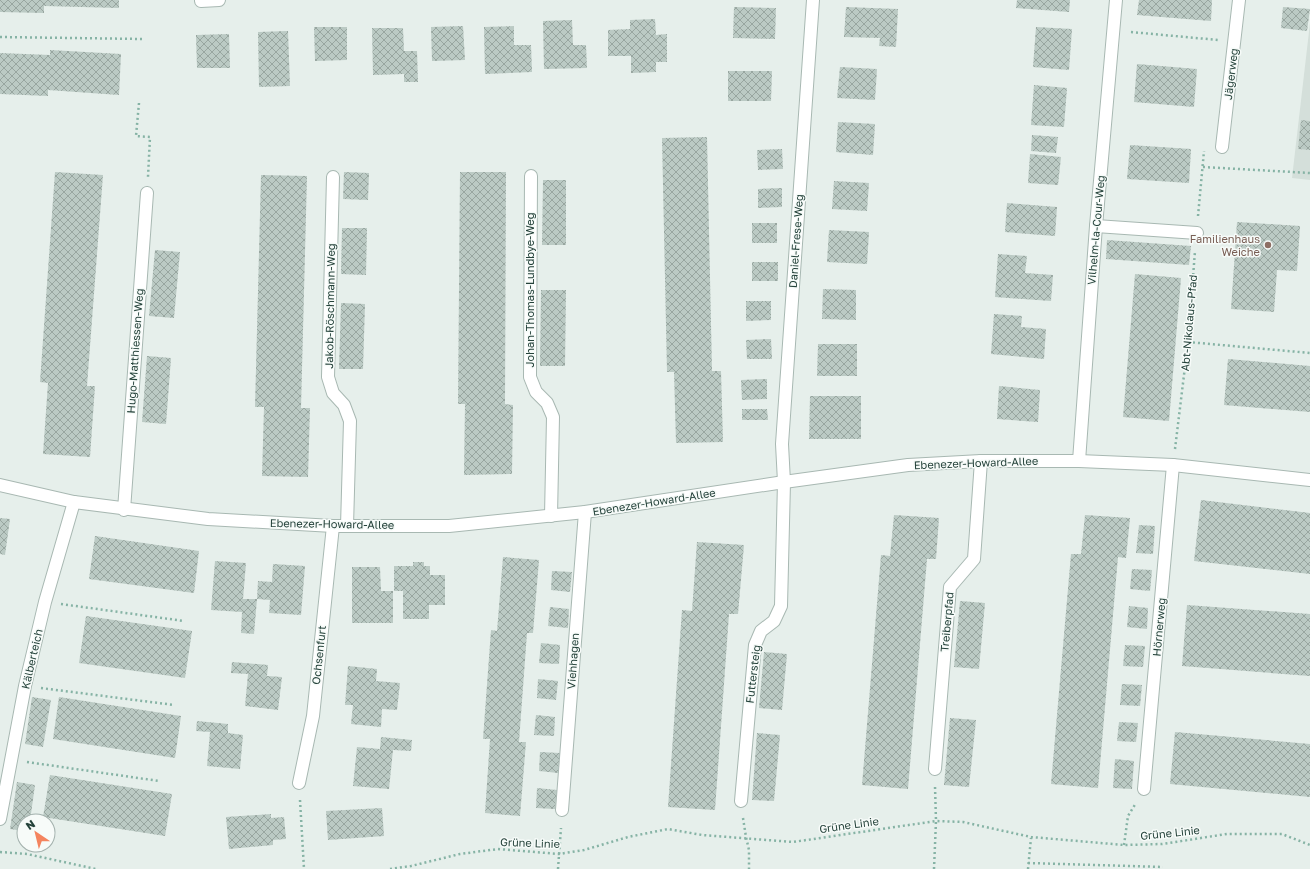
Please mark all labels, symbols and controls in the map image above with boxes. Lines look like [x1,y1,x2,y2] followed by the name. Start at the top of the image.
[1221,47,1240,100] street label: Jägerweg
[1084,175,1107,285] street label: Vilhelm-la-Cour-Weg
[786,194,805,288] street label: Daniel-Frese-Weg
[523,213,536,368] street label: Johan-Thomas-Lundbye-Weg
[1190,232,1260,258] place label: Familienhaus Weiche
[1263,240,1273,250] marker: Familienhaus Weiche
[322,243,337,369] street label: Jakob-Röschmann-Weg
[1178,274,1199,372] street label: Abt-Nikolaus-Pfad
[124,288,145,414] street label: Hugo-Matthiessen-Weg
[914,454,1038,471] street label: Ebenezer-Howard-Allee
[591,485,716,518] street label: Ebenezer-Howard-Allee
[270,516,394,531] street label: Ebenezer-Howard-Allee
[937,591,956,653] street label: Treiberpfad
[1149,597,1168,657] street label: Hörnerweg
[309,625,328,685] street label: Ochsenfurt
[18,628,45,690] street label: Kälberteich
[564,632,581,690] street label: Viehhagen
[742,644,763,704] street label: Futtersteig
[16,813,56,853] north arrow
[818,814,879,835] street label: Grüne Linie
[23,817,37,832] text: N
[1139,823,1200,842] street label: Grüne Linie
[500,835,560,850] street label: Grüne Linie

